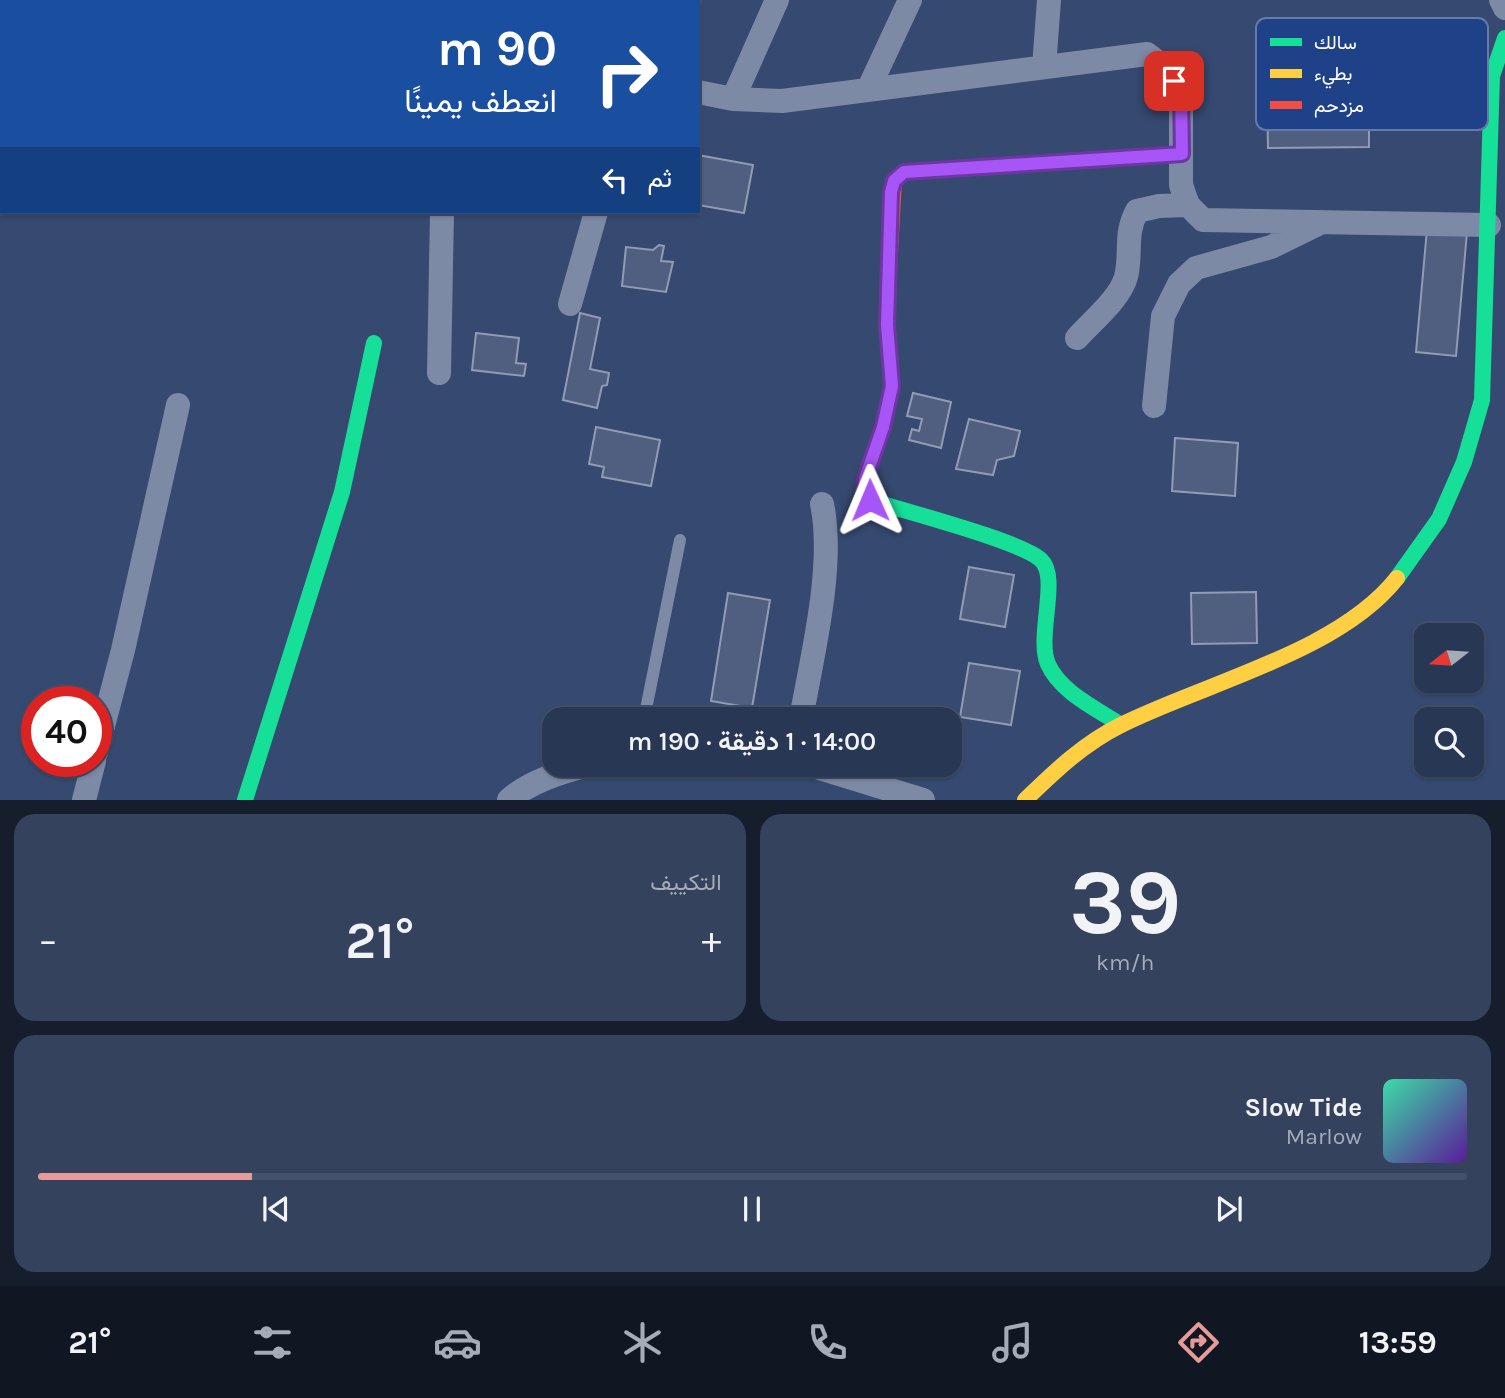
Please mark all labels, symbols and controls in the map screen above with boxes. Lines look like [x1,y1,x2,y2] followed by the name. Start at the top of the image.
[1256,18,1488,130] legend
[437,20,557,77] text: 90 m
[581,28,672,119] icon: right
[1314,32,1357,54] text: سالك
[1144,51,1204,111] pin
[1155,62,1193,100] icon: arrive
[1314,63,1352,89] text: بطيء
[404,83,557,120] text: انعطف يمينًا
[1314,95,1364,118] text: مزدحم
[596,161,634,199] icon: left
[648,163,672,194] text: ثم
[833,463,907,537] position arrow
[1414,623,1484,693] north arrow
[1414,623,1484,777] map controls
[21,686,112,777] speed limit sign: 40
[1414,707,1484,777] button: search
[628,726,876,757] text: 14:00 · 1 دقيقة · 190 m
[1069,850,1181,956] text: 39
[650,869,722,896] text: التكييف
[345,910,414,971] text: 21°
[38,918,58,963] text: −
[702,918,722,963] text: +
[1096,949,1154,976] text: km/h
[1244,1092,1362,1123] text: Slow Tide
[1286,1123,1362,1150] text: Marlow
[257,1190,295,1228] icon: previous
[733,1190,771,1228] icon: pause
[1210,1190,1248,1228] icon: next
[248,1318,297,1367] icon: filters
[433,1318,482,1367] icon: car
[618,1318,667,1367] icon: climate
[803,1318,852,1367] icon: phone
[988,1318,1037,1367] icon: music
[1174,1318,1223,1367] icon: directions
[68,1324,111,1361] text: 21°
[1359,1324,1437,1361] text: 13:59

